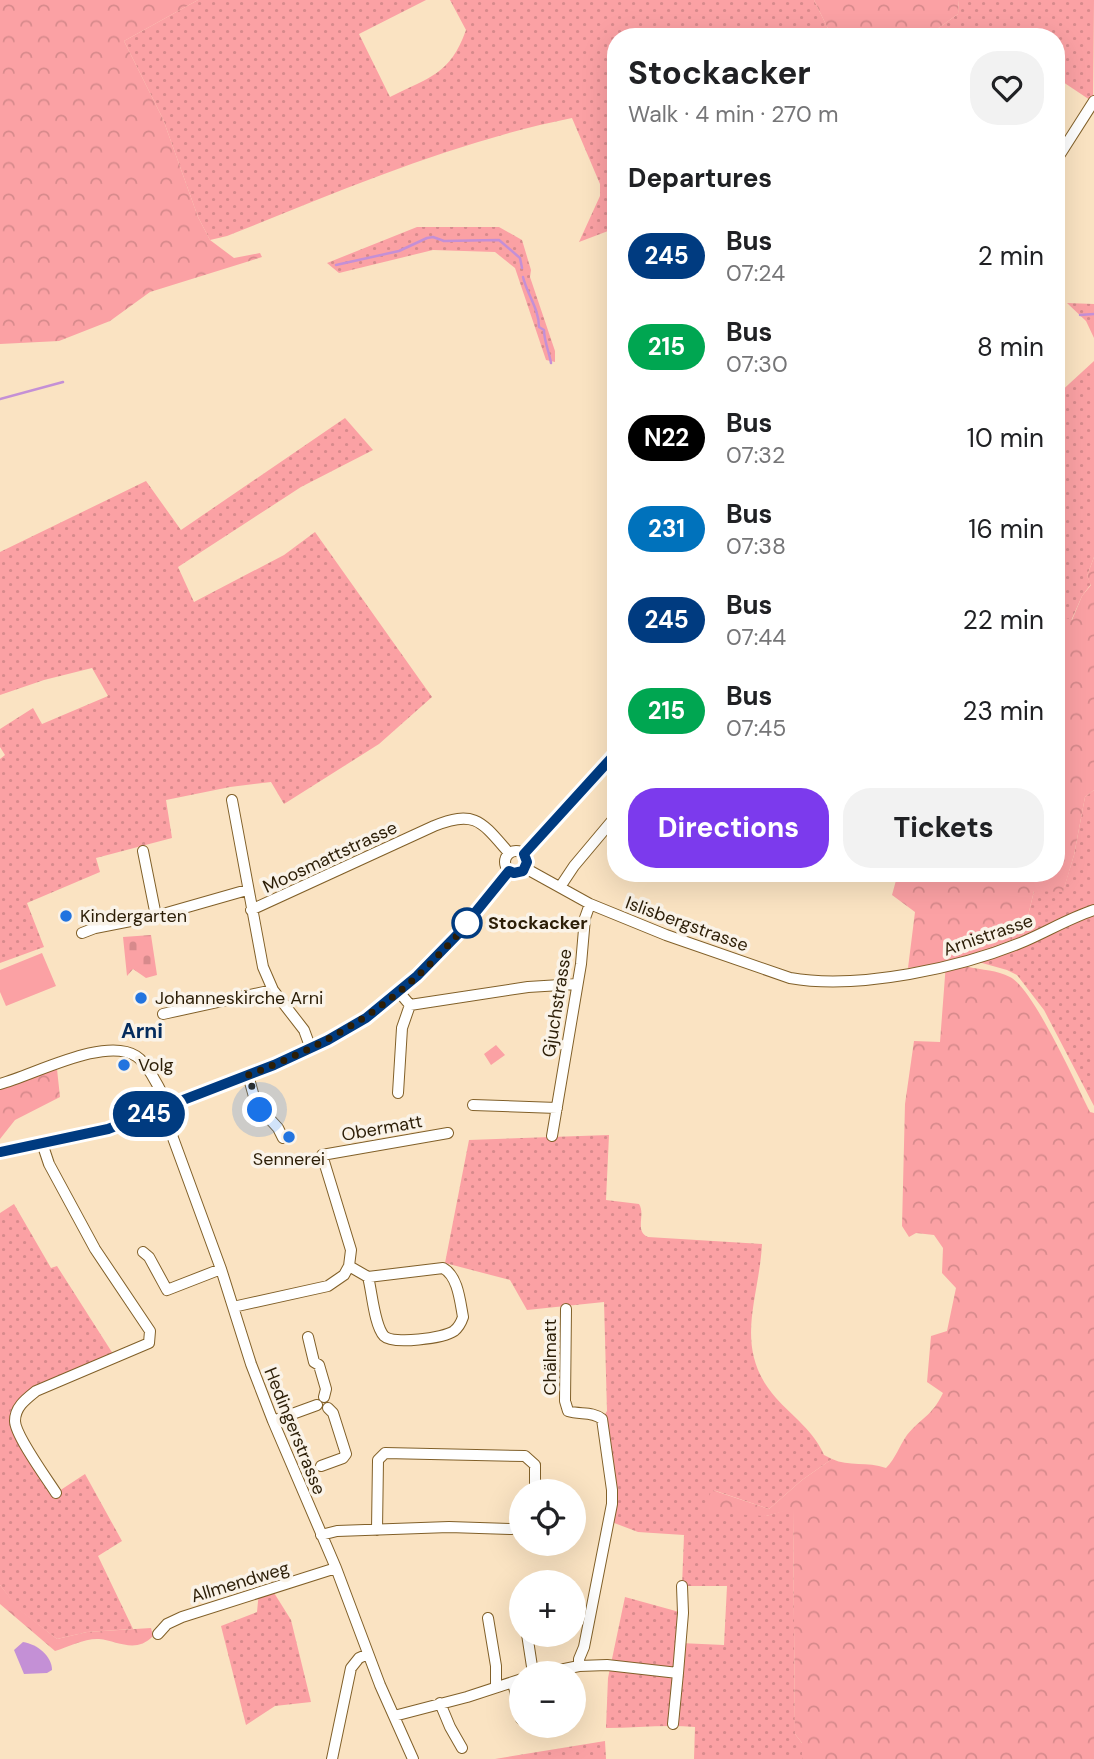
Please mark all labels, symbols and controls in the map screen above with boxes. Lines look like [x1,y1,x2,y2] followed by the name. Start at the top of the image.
[628,51,811,94] text: Stockacker
[970,51,1044,125] button: heart
[628,99,838,129] text: Walk · 4 min · 270 m
[628,161,772,195] text: Departures
[726,224,772,258] text: Bus
[978,239,1044,273] text: 2 min
[644,240,689,271] text: 245
[726,258,785,288] text: 07:24
[726,315,772,349] text: Bus
[977,330,1044,364] text: 8 min
[648,331,685,362] text: 215
[726,349,788,379] text: 07:30
[726,406,772,440] text: Bus
[967,421,1044,455] text: 10 min
[644,422,689,453] text: N22
[726,440,785,470] text: 07:32
[726,497,772,531] text: Bus
[968,512,1044,546] text: 16 min
[648,513,685,544] text: 231
[726,531,786,561] text: 07:38
[726,588,772,622] text: Bus
[963,603,1044,637] text: 22 min
[644,604,689,635] text: 245
[726,622,786,652] text: 07:44
[726,679,772,713] text: Bus
[962,694,1044,728] text: 23 min
[648,695,685,726] text: 215
[726,713,786,743] text: 07:45
[628,788,829,868] button: Directions
[843,788,1044,868] button: Tickets
[259,815,401,899] street label: Moosmattstrasse
[622,891,752,957] street label: Islisbergstrasse
[80,904,187,928] place label: Kindergarten
[58,908,74,924] marker: Kindergarten
[452,908,482,938] marker: Stockacker
[940,908,1036,962] street label: Arnistrasse
[488,911,588,935] place label: Stockacker
[537,947,577,1059] street label: Gjuchstrasse
[155,986,323,1010] place label: Johanneskirche Arni
[133,990,149,1006] marker: Johanneskirche Arni
[121,1017,163,1045] district label: Arni
[138,1053,174,1077] place label: Volg
[116,1057,132,1073] marker: Volg
[109,1091,189,1137] line badge: 245
[242,1092,277,1127] your location
[127,1098,171,1129] text: 245
[340,1109,424,1147] street label: Obermatt
[281,1129,297,1145] marker: Sennerei
[253,1147,325,1171] place label: Sennerei
[538,1319,562,1395] street label: Chälmatt
[259,1364,331,1498] street label: Hedingerstrasse
[509,1479,586,1738] map controls
[509,1479,586,1556] button: locate
[188,1556,292,1608] street label: Allmendweg
[509,1570,586,1647] button: +
[509,1661,586,1738] button: −

